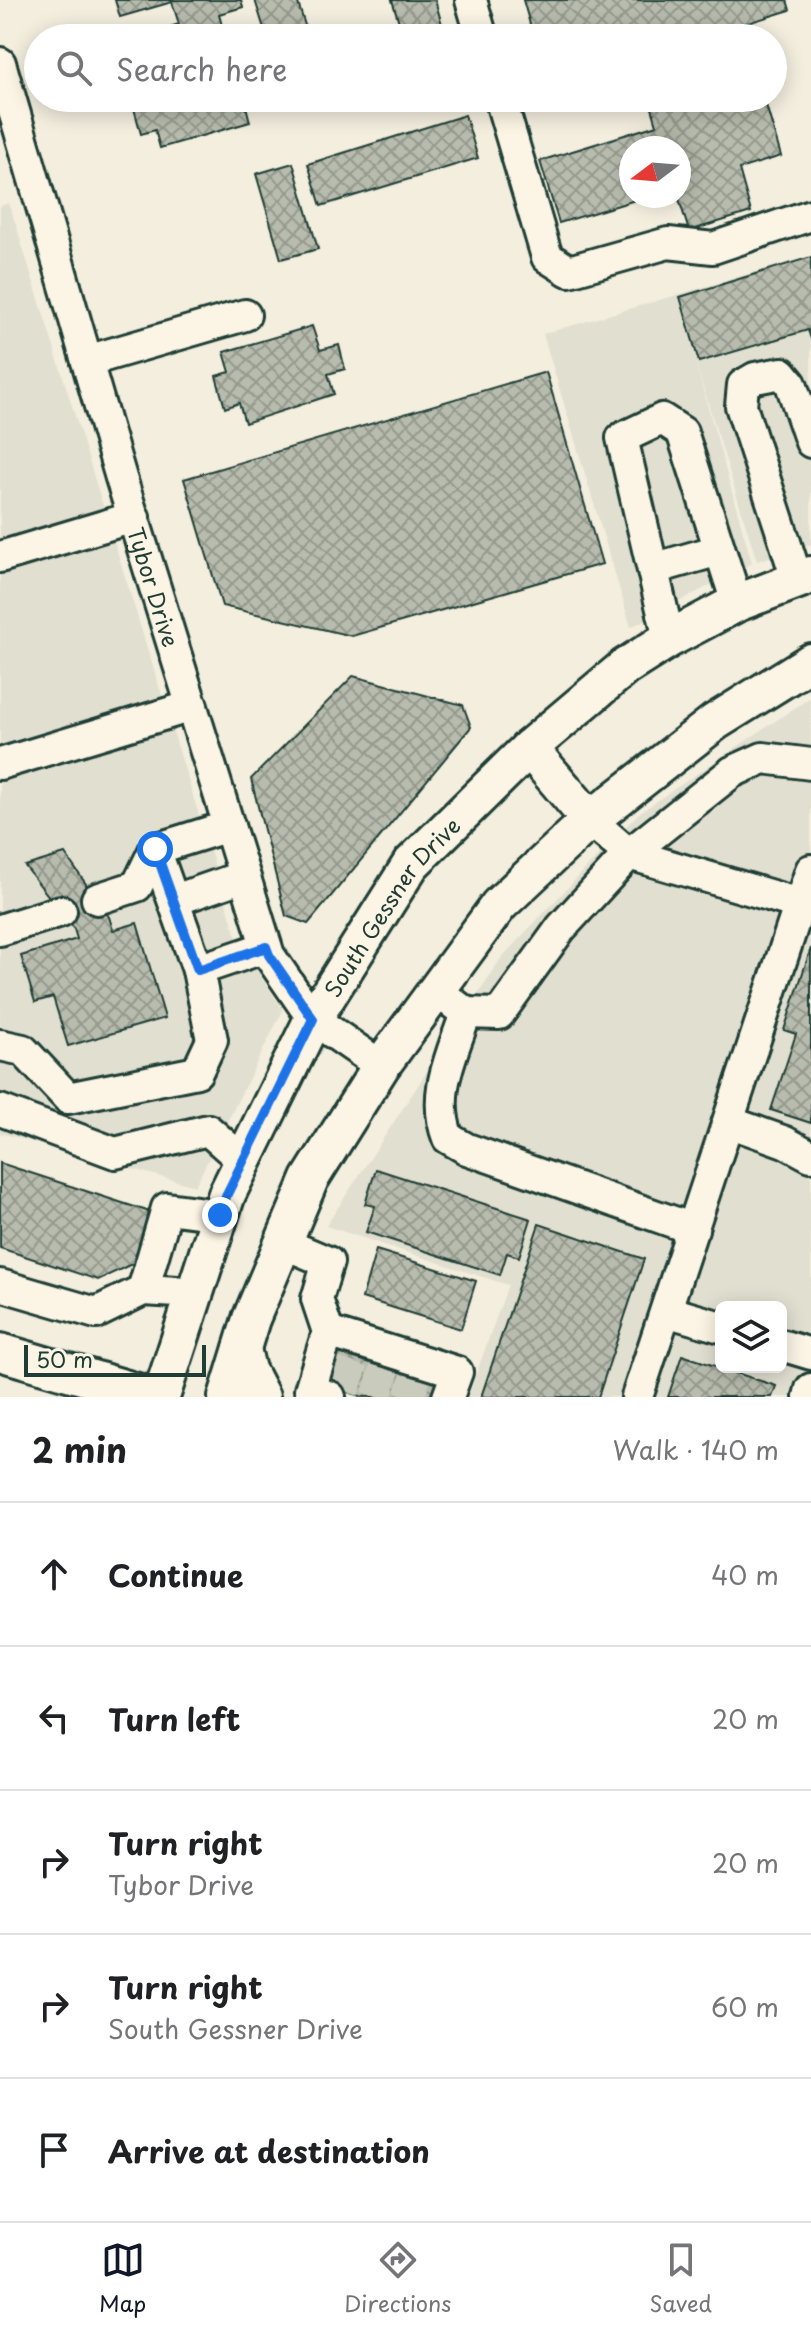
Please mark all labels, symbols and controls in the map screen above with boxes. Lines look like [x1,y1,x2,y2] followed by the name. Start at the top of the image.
[24,24,787,112] search box
[52,46,96,90] icon: search
[116,46,288,91] text: Search here
[619,136,691,208] north arrow
[121,523,189,651] street label: Tybor Drive
[315,809,467,1003] street label: South Gessner Drive
[137,831,173,867] route start
[202,1197,238,1233] route end
[715,1301,787,1373] map controls
[715,1301,787,1373] button: layers
[24,1341,206,1377] scale bar
[36,1342,93,1375] text: 50 m
[32,1423,127,1475] text: 2 min
[613,1430,779,1469] text: Walk · 140 m
[32,1552,76,1596] icon: ahead
[108,1552,243,1597] text: Continue
[711,1555,779,1594] text: 40 m
[32,1696,76,1740] icon: left
[108,1696,240,1741] text: Turn left
[712,1699,779,1738] text: 20 m
[108,1820,263,1865] text: Turn right
[32,1840,76,1884] icon: right
[712,1843,779,1882] text: 20 m
[108,1865,254,1904] text: Tybor Drive
[108,1964,263,2009] text: Turn right
[32,1984,76,2028] icon: right
[711,1987,779,2026] text: 60 m
[108,2009,363,2048] text: South Gessner Drive
[32,2128,76,2172] icon: arrive
[108,2128,430,2173] text: Arrive at destination
[99,2238,146,2319] tab: Map
[344,2238,451,2319] tab: Directions
[649,2238,712,2319] tab: Saved

